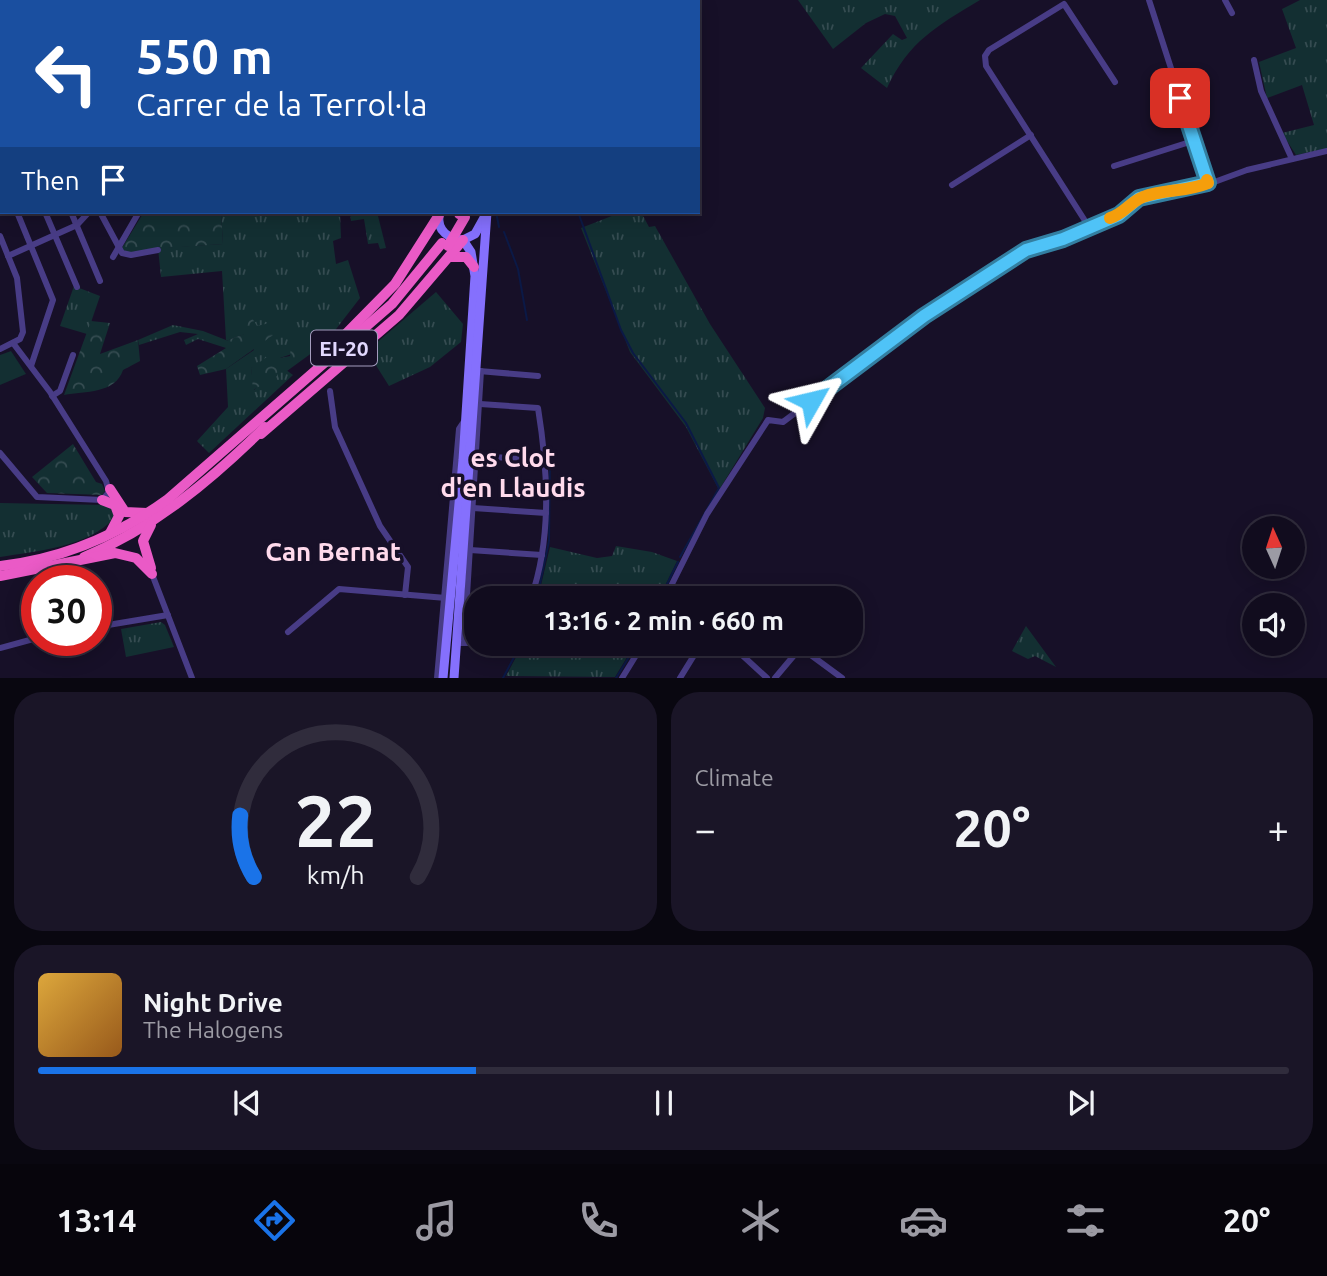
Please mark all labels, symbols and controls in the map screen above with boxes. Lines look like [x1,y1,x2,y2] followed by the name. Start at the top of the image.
[21,28,112,119] icon: left
[136,28,273,83] text: 550 m
[1150,68,1210,128] pin
[1161,79,1199,117] icon: arrive
[136,86,427,122] text: Carrer de la Terrol·la
[94,161,132,199] icon: arrive
[21,166,80,195] text: Then
[311,330,377,366] road number: EI-20
[774,364,848,438] position arrow
[440,443,586,502] district label: es Clot d'en Llaudis
[1242,516,1306,579] north arrow
[1242,516,1305,656] map controls
[265,537,401,566] district label: Can Bernat
[21,565,112,656] speed limit sign: 30
[1242,593,1305,656] button: sound
[543,606,784,635] text: 13:16 · 2 min · 660 m
[695,765,774,790] text: Climate
[294,780,376,862] text: 22
[953,799,1030,857] text: 20°
[695,808,716,850] text: −
[1268,808,1289,850] text: +
[306,861,364,889] text: km/h
[143,988,283,1017] text: Night Drive
[143,1017,283,1042] text: The Halogens
[228,1084,266,1122] icon: previous
[645,1084,683,1122] icon: pause
[1062,1084,1100,1122] icon: next
[250,1196,299,1245] icon: directions
[412,1196,461,1245] icon: music
[574,1196,623,1245] icon: phone
[736,1196,785,1245] icon: climate
[899,1196,948,1245] icon: car
[1061,1196,1110,1245] icon: filters
[57,1202,137,1238] text: 13:14
[1223,1202,1270,1238] text: 20°

